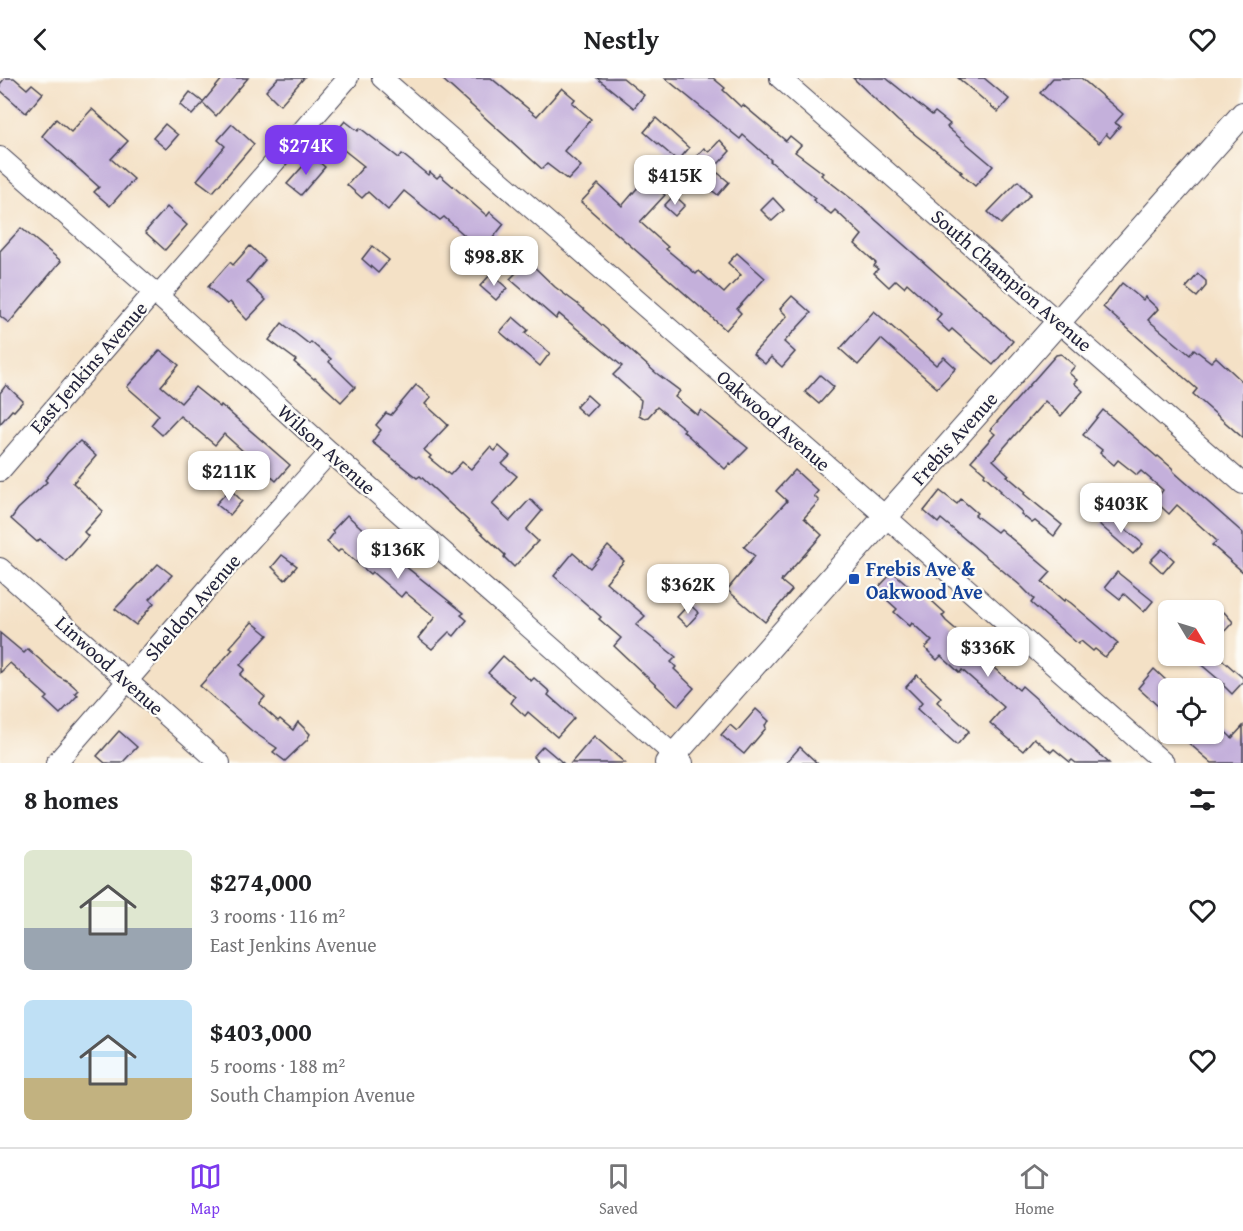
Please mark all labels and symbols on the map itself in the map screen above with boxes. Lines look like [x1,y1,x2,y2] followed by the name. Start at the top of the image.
[264,125,348,176] pin: $274K
[633,155,717,206] pin: $415K
[925,202,1099,358] street label: South Champion Avenue
[445,236,543,287] pin: $98.8K
[22,295,154,439] street label: East Jenkins Avenue
[711,362,837,478] street label: Oakwood Avenue
[904,385,1004,491] street label: Frebis Avenue
[271,397,383,501] street label: Wilson Avenue
[187,451,271,502] pin: $211K
[1079,483,1163,534] pin: $403K
[356,529,440,580] pin: $136K
[137,547,247,667] street label: Sheldon Avenue
[866,554,983,606] place label: Frebis Ave & Oakwood Ave
[646,564,730,615] pin: $362K
[847,572,861,586] marker: Frebis Ave & Oakwood Ave
[1158,600,1224,666] north arrow
[49,608,171,722] street label: Linwood Avenue
[946,627,1030,678] pin: $336K

